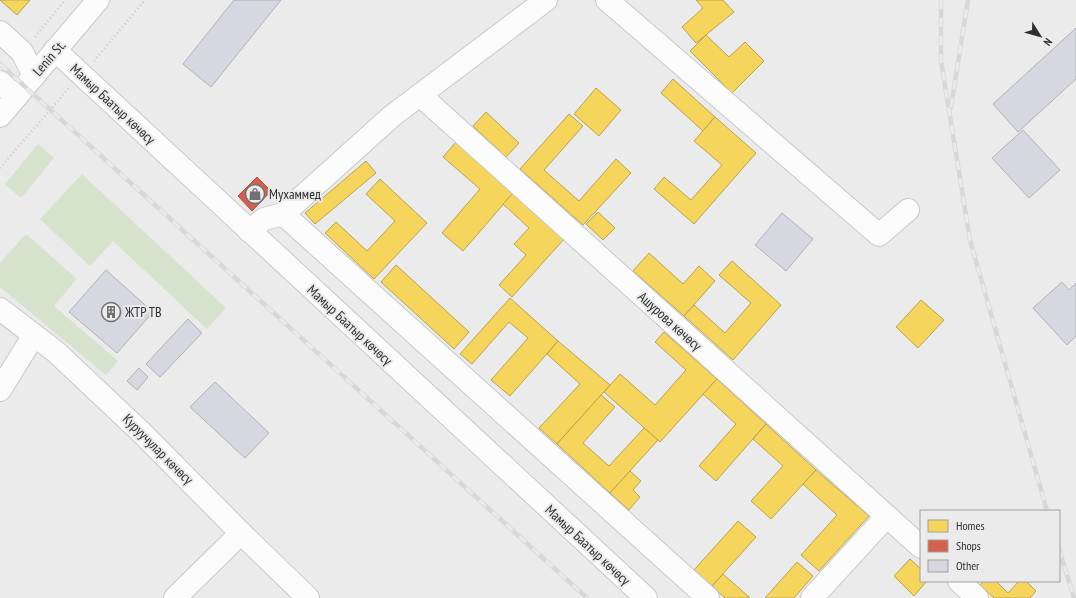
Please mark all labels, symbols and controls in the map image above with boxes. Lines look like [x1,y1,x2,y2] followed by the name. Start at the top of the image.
[1020,16,1060,56] north arrow
[1041,35,1055,49] text: N
[29,36,69,80] street label: Lenin St.
[67,60,160,149] street label: Мамыр Баатыр көчөсү
[244,183,266,205] shop icon: Мухаммед
[269,185,321,203] place label: Мухаммед
[304,281,397,370] street label: Мамыр Баатыр көчөсү
[634,288,706,355] street label: Ашурова көчөсү
[100,301,122,323] building icon: ЖТР ТВ
[124,303,162,321] place label: ЖТР ТВ
[119,410,198,489] street label: Куруучулар көчөсү
[542,501,635,590] street label: Мамыр Баатыр көчөсү
[920,510,1060,582] legend
[956,518,984,533] text: Homes
[956,538,981,553] text: Shops
[956,558,980,573] text: Other

